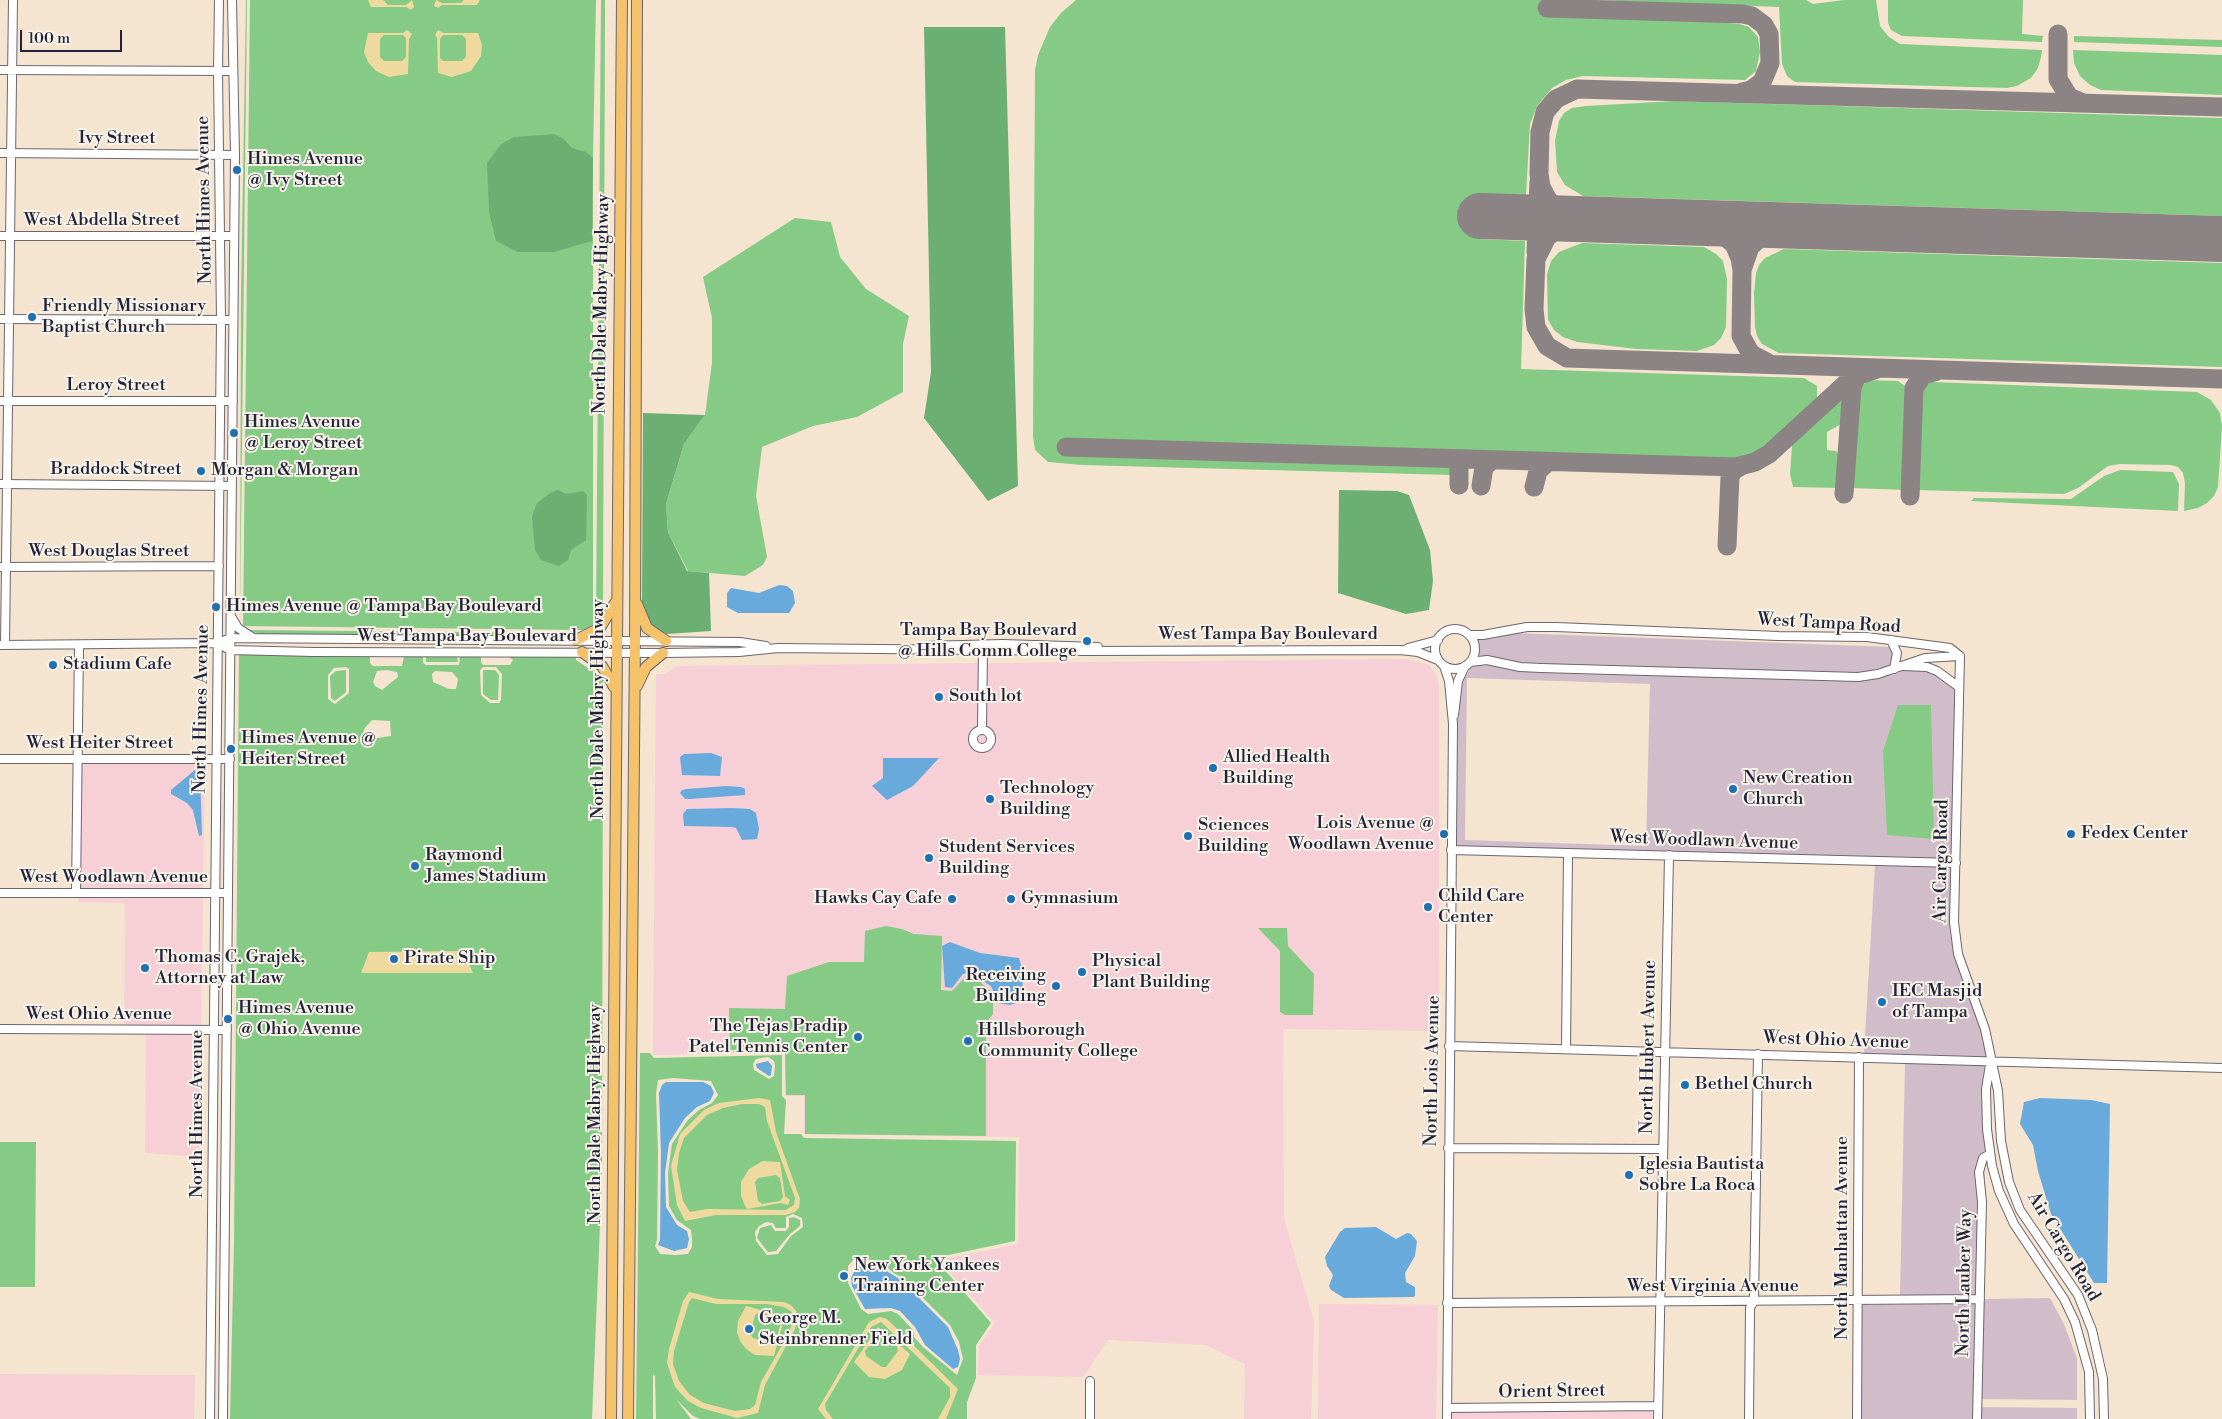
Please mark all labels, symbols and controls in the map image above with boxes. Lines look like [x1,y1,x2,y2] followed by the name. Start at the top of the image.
[22,20,125,52] scale bar
[28,29,70,48] text: 100 m
[193,115,217,285] street label: North Himes Avenue
[78,128,156,150] street label: Ivy Street
[247,149,363,192] place label: Himes Avenue @ Ivy Street
[231,164,243,176] marker: Himes Avenue @ Ivy Street
[589,194,615,414] street label: North Dale Mabry Highway
[24,210,180,232] street label: West Abdella Street
[42,296,206,338] place label: Friendly Missionary Baptist Church
[26,311,38,323] marker: Friendly Missionary Baptist Church
[66,375,166,397] street label: Leroy Street
[244,412,362,454] place label: Himes Avenue @ Leroy Street
[228,427,240,439] marker: Himes Avenue @ Leroy Street
[50,459,182,481] street label: Braddock Street
[211,460,358,482] place label: Morgan & Morgan
[195,465,207,477] marker: Morgan & Morgan
[29,541,189,563] street label: West Douglas Street
[226,596,542,618] place label: Himes Avenue @ Tampa Bay Boulevard
[588,599,610,819] street label: North Dale Mabry Highway
[210,601,222,613] marker: Himes Avenue @ Tampa Bay Boulevard
[1757,609,1901,639] street label: West Tampa Road
[898,620,1077,662] place label: Tampa Bay Boulevard @ Hills Comm College
[190,624,214,794] street label: North Himes Avenue
[1158,624,1378,646] street label: West Tampa Bay Boulevard
[357,626,577,648] street label: West Tampa Bay Boulevard
[1081,635,1093,647] marker: Tampa Bay Boulevard @ Hills Comm College
[63,654,172,676] place label: Stadium Cafe
[47,659,59,671] marker: Stadium Cafe
[949,686,1022,708] place label: South lot
[933,691,945,703] marker: South lot
[241,728,376,771] place label: Himes Avenue @ Heiter Street
[26,733,174,755] street label: West Heiter Street
[225,743,237,755] marker: Himes Avenue @ Heiter Street
[1223,747,1330,790] place label: Allied Health Building
[1207,762,1219,774] marker: Allied Health Building
[1743,768,1853,811] place label: New Creation Church
[1000,778,1094,821] place label: Technology Building
[1727,783,1739,795] marker: New Creation Church
[984,793,996,805] marker: Technology Building
[1930,799,1954,923] street label: Air Cargo Road
[1288,813,1434,856] place label: Lois Avenue @ Woodlawn Avenue
[1198,815,1269,858] place label: Sciences Building
[2081,823,2188,845] place label: Fedex Center
[1609,827,1799,855] street label: West Woodlawn Avenue
[1438,828,1450,840] marker: Lois Avenue @ Woodlawn Avenue
[2065,828,2077,840] marker: Fedex Center
[1182,830,1194,842] marker: Sciences Building
[939,837,1075,880] place label: Student Services Building
[425,845,546,888] place label: Raymond James Stadium
[923,852,935,864] marker: Student Services Building
[409,860,421,872] marker: Raymond James Stadium
[20,867,208,889] street label: West Woodlawn Avenue
[1438,886,1524,929] place label: Child Care Center
[814,888,942,910] place label: Hawks Cay Cafe
[1021,888,1118,910] place label: Gymnasium
[946,893,958,905] marker: Hawks Cay Cafe
[1005,893,1017,905] marker: Gymnasium
[1422,901,1434,913] marker: Child Care Center
[155,947,305,990] place label: Thomas C. Grajek, Attorney at Law
[404,948,495,970] place label: Pirate Ship
[1092,951,1210,994] place label: Physical Plant Building
[388,953,400,965] marker: Pirate Ship
[1637,960,1661,1134] street label: North Hubert Avenue
[139,962,151,974] marker: Thomas C. Grajek, Attorney at Law
[966,965,1046,1008] place label: Receiving Building
[1076,966,1088,978] marker: Physical Plant Building
[1050,980,1062,992] marker: Receiving Building
[1892,981,1982,1024] place label: IEC Masjid of Tampa
[1421,995,1445,1147] street label: North Lois Avenue
[1876,996,1888,1008] marker: IEC Masjid of Tampa
[238,998,361,1040] place label: Himes Avenue @ Ohio Avenue
[26,1004,172,1026] street label: West Ohio Avenue
[585,1004,607,1224] street label: North Dale Mabry Highway
[222,1013,234,1025] marker: Himes Avenue @ Ohio Avenue
[689,1016,848,1058] place label: The Tejas Pradip Patel Tennis Center
[978,1020,1138,1062] place label: Hillsborough Community College
[1763,1028,1909,1054] street label: West Ohio Avenue
[187,1030,209,1198] street label: North Himes Avenue
[852,1031,864,1043] marker: The Tejas Pradip Patel Tennis Center
[962,1035,974,1047] marker: Hillsborough Community College
[1695,1074,1813,1096] place label: Bethel Church
[1679,1079,1691,1091] marker: Bethel Church
[1832,1136,1854,1340] street label: North Manhattan Avenue
[1639,1154,1764,1196] place label: Iglesia Bautista Sobre La Roca
[1623,1169,1635,1181] marker: Iglesia Bautista Sobre La Roca
[2022,1188,2104,1306] street label: Air Cargo Road
[1953,1209,1977,1357] street label: North Lauber Way
[854,1255,1000,1298] place label: New York Yankees Training Center
[838,1270,850,1282] marker: New York Yankees Training Center
[1627,1276,1799,1298] street label: West Virginia Avenue
[759,1308,913,1350] place label: George M. Steinbrenner Field
[743,1323,755,1335] marker: George M. Steinbrenner Field
[1498,1380,1606,1404] street label: Orient Street

